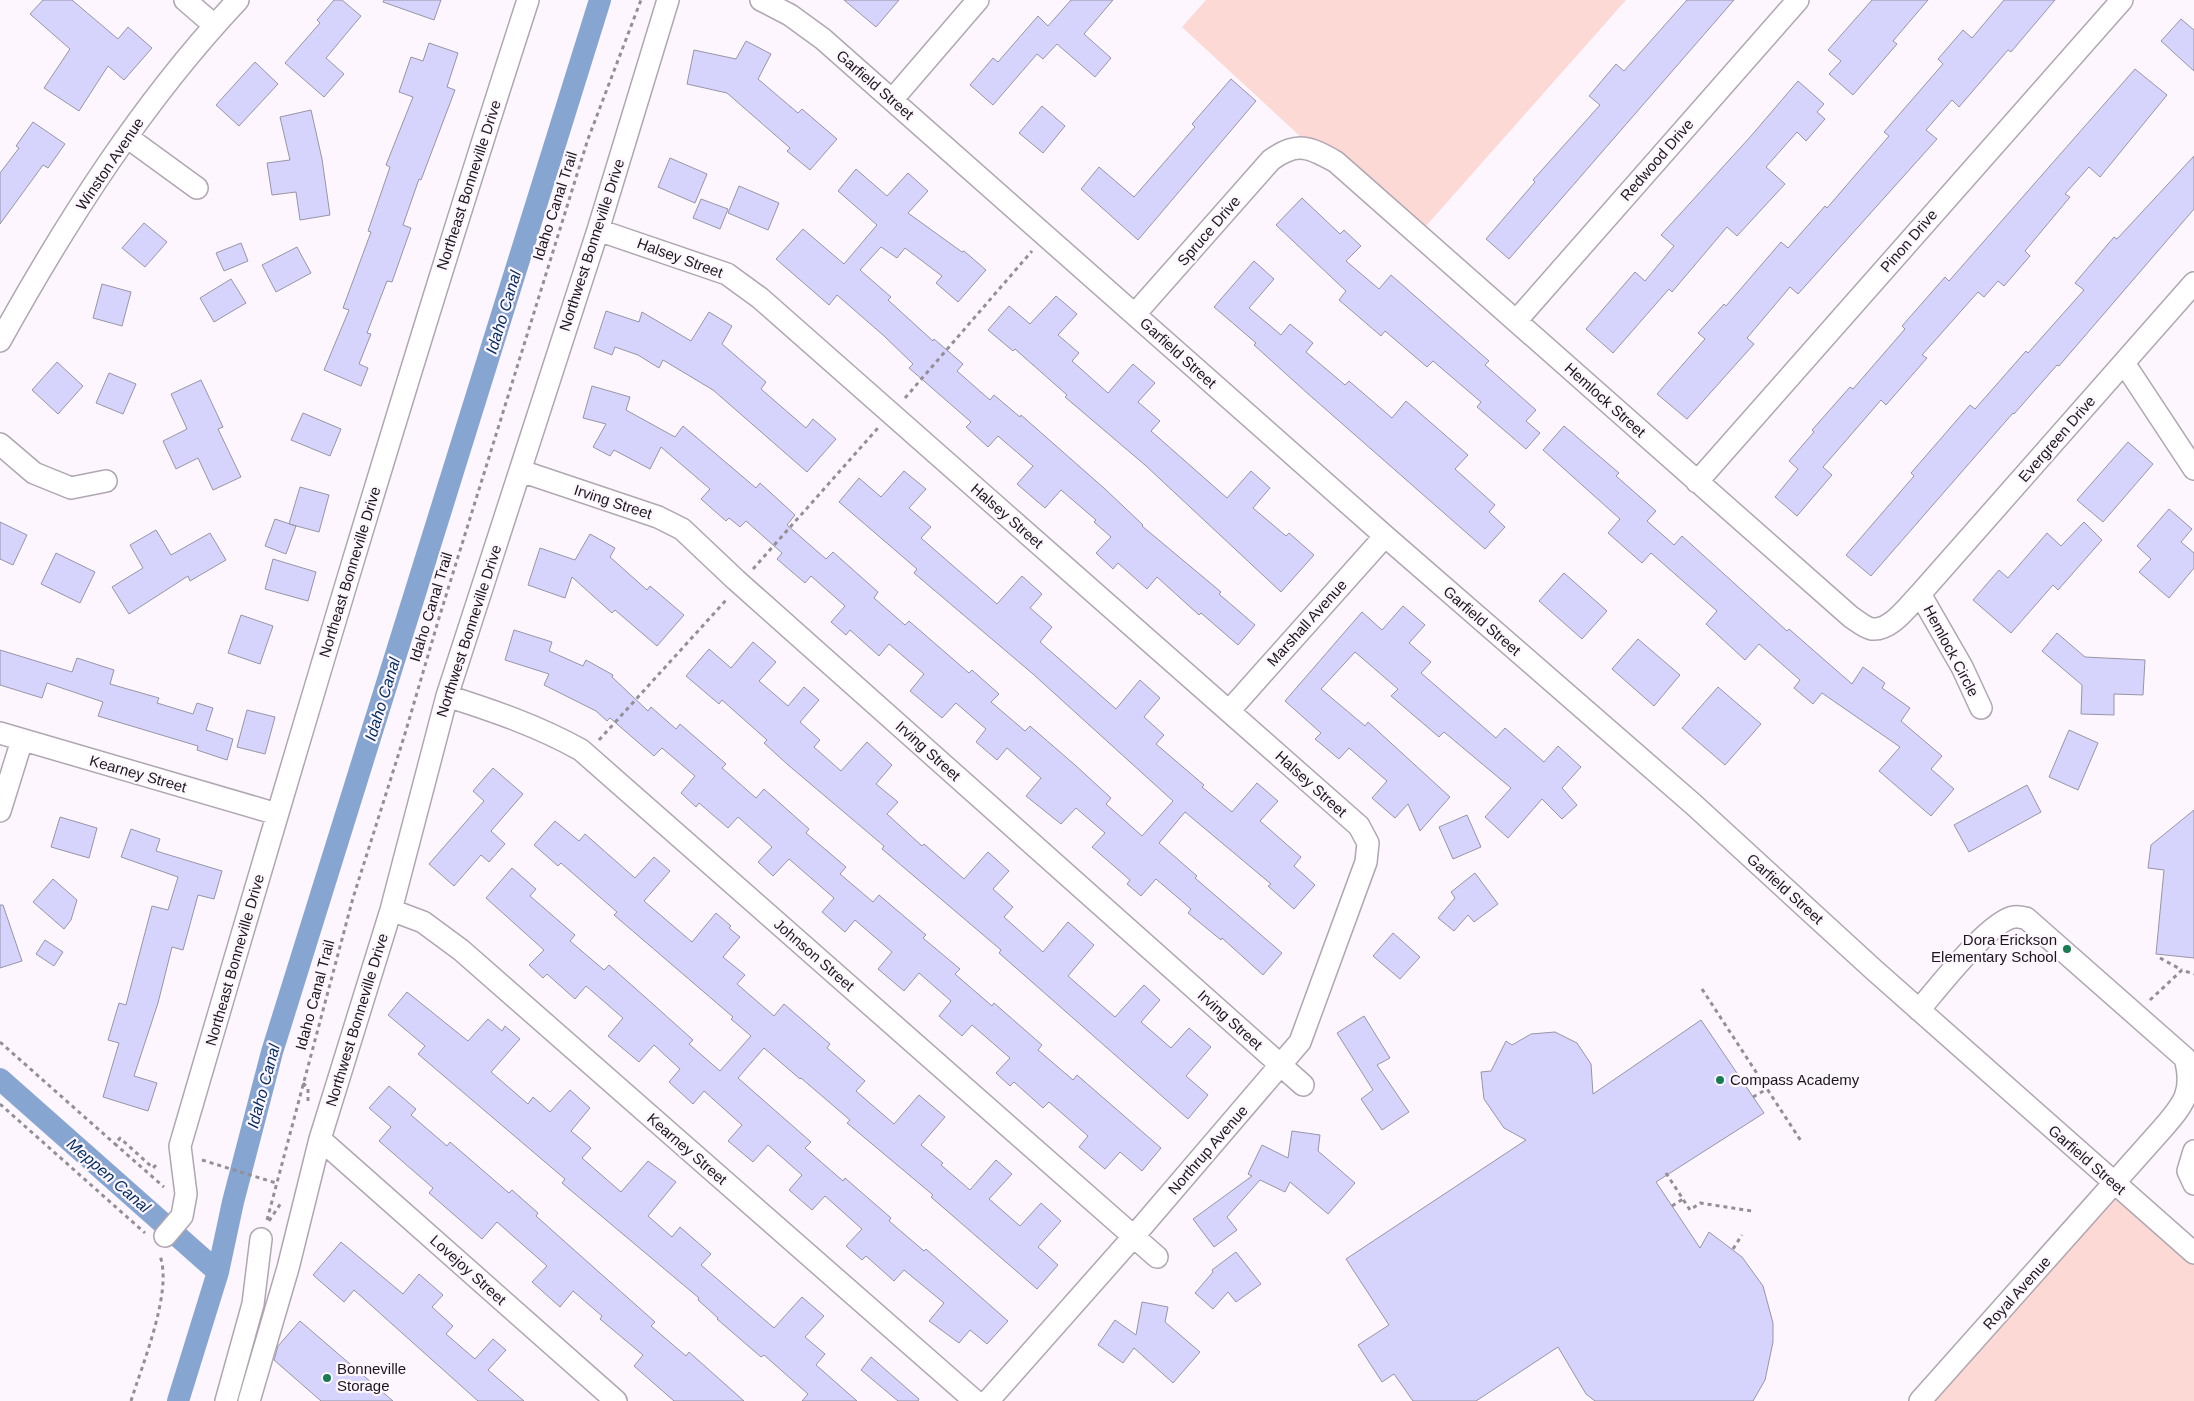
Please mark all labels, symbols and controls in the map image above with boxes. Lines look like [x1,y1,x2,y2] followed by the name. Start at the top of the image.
[833,46,918,123] street label: Garfield Street
[433,98,504,272] street label: Northeast Bonneville Drive
[72,114,147,213] street label: Winston Avenue
[1617,115,1697,204] street label: Redwood Drive
[529,149,580,262] street label: Idaho Canal Trail
[556,157,627,333] street label: Northwest Bonneville Drive
[1174,192,1243,269] street label: Spruce Drive
[1877,206,1940,276] street label: Pinon Drive
[635,234,726,281] street label: Halsey Street
[483,268,524,356] water label: Idaho Canal
[1137,314,1221,392] street label: Garfield Street
[1562,359,1650,441] street label: Hemlock Street
[2015,392,2099,485] street label: Evergreen Drive
[968,480,1048,552] street label: Halsey Street
[572,481,655,522] street label: Irving Street
[315,484,384,659] street label: Northeast Bonneville Drive
[433,543,504,719] street label: Northwest Bonneville Drive
[406,550,455,664] street label: Idaho Canal Trail
[1263,576,1350,669] street label: Marshall Avenue
[1440,582,1525,659] street label: Garfield Street
[1920,602,1983,699] street label: Hemlock Circle
[362,655,403,743] water label: Idaho Canal
[893,717,965,785] street label: Irving Street
[1272,747,1351,821] street label: Halsey Street
[88,752,189,796] street label: Kearney Street
[1744,850,1828,928] street label: Garfield Street
[202,872,267,1048] street label: Northeast Bonneville Drive
[771,915,859,995] street label: Johnson Street
[322,931,391,1108] street label: Northwest Bonneville Drive
[1931,931,2057,965] place label: Dora Erickson Elementary School
[292,938,337,1052] street label: Idaho Canal Trail
[2061,943,2073,955] marker: Dora Erickson Elementary School
[1195,986,1267,1054] street label: Irving Street
[244,1042,283,1130] water label: Idaho Canal
[1730,1071,1860,1088] place label: Compass Academy
[1714,1074,1726,1086] marker: Compass Academy
[1164,1102,1251,1198] street label: Northrup Avenue
[644,1109,731,1188] street label: Kearney Street
[2045,1121,2130,1198] street label: Garfield Street
[64,1135,154,1216] water label: Meppen Canal
[427,1231,510,1309] street label: Lovejoy Street
[1979,1253,2054,1333] street label: Royal Avenue
[337,1360,406,1394] place label: Bonneville Storage
[321,1372,333,1384] marker: Bonneville Storage

